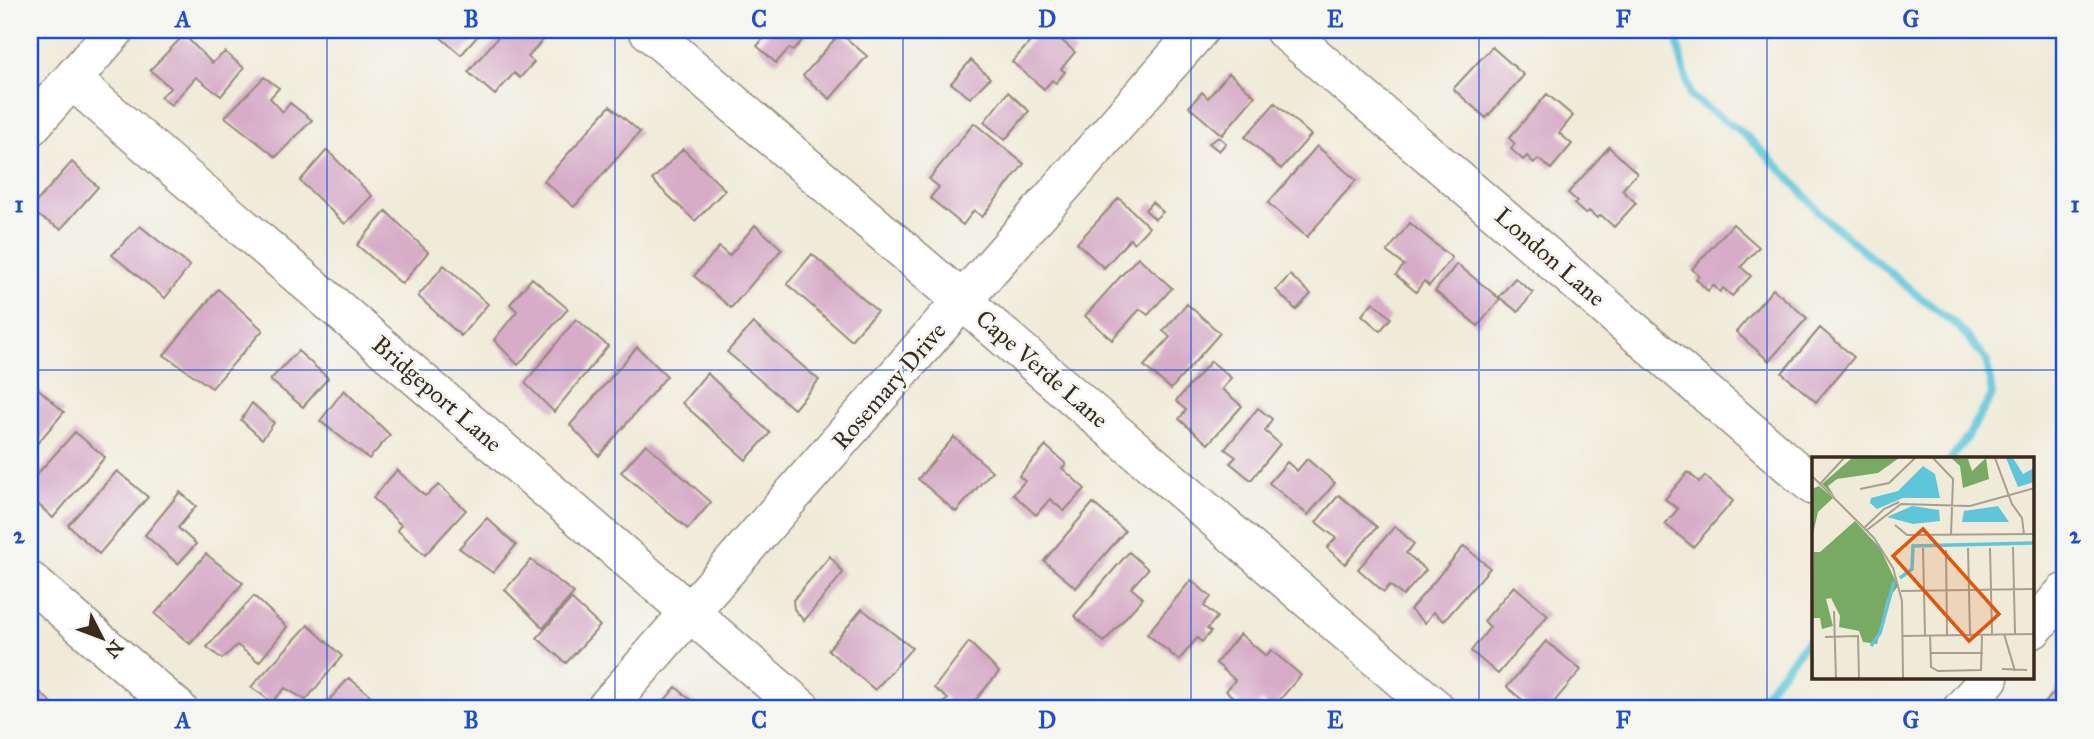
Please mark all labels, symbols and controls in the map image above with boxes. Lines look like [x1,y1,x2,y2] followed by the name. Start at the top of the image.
[173,5,191,33] text: A
[463,5,479,33] text: B
[751,5,767,33] text: C
[1038,5,1056,33] text: D
[1327,5,1344,33] text: E
[1615,5,1631,33] text: F
[1903,5,1920,33] text: G
[14,190,24,218] text: 1
[2070,190,2080,218] text: 1
[1489,201,1611,313] street label: London Lane
[970,303,1114,435] street label: Cape Verde Lane
[826,316,952,456] street label: Rosemary Drive
[366,329,508,459] street label: Bridgeport Lane
[1812,457,2035,680] inset map
[13,521,25,549] text: 2
[2069,521,2081,549] text: 2
[66,602,136,672] north arrow
[100,635,128,663] text: N
[173,706,191,734] text: A
[463,706,479,734] text: B
[751,706,767,734] text: C
[1038,706,1056,734] text: D
[1327,706,1344,734] text: E
[1615,706,1631,734] text: F
[1903,706,1920,734] text: G

